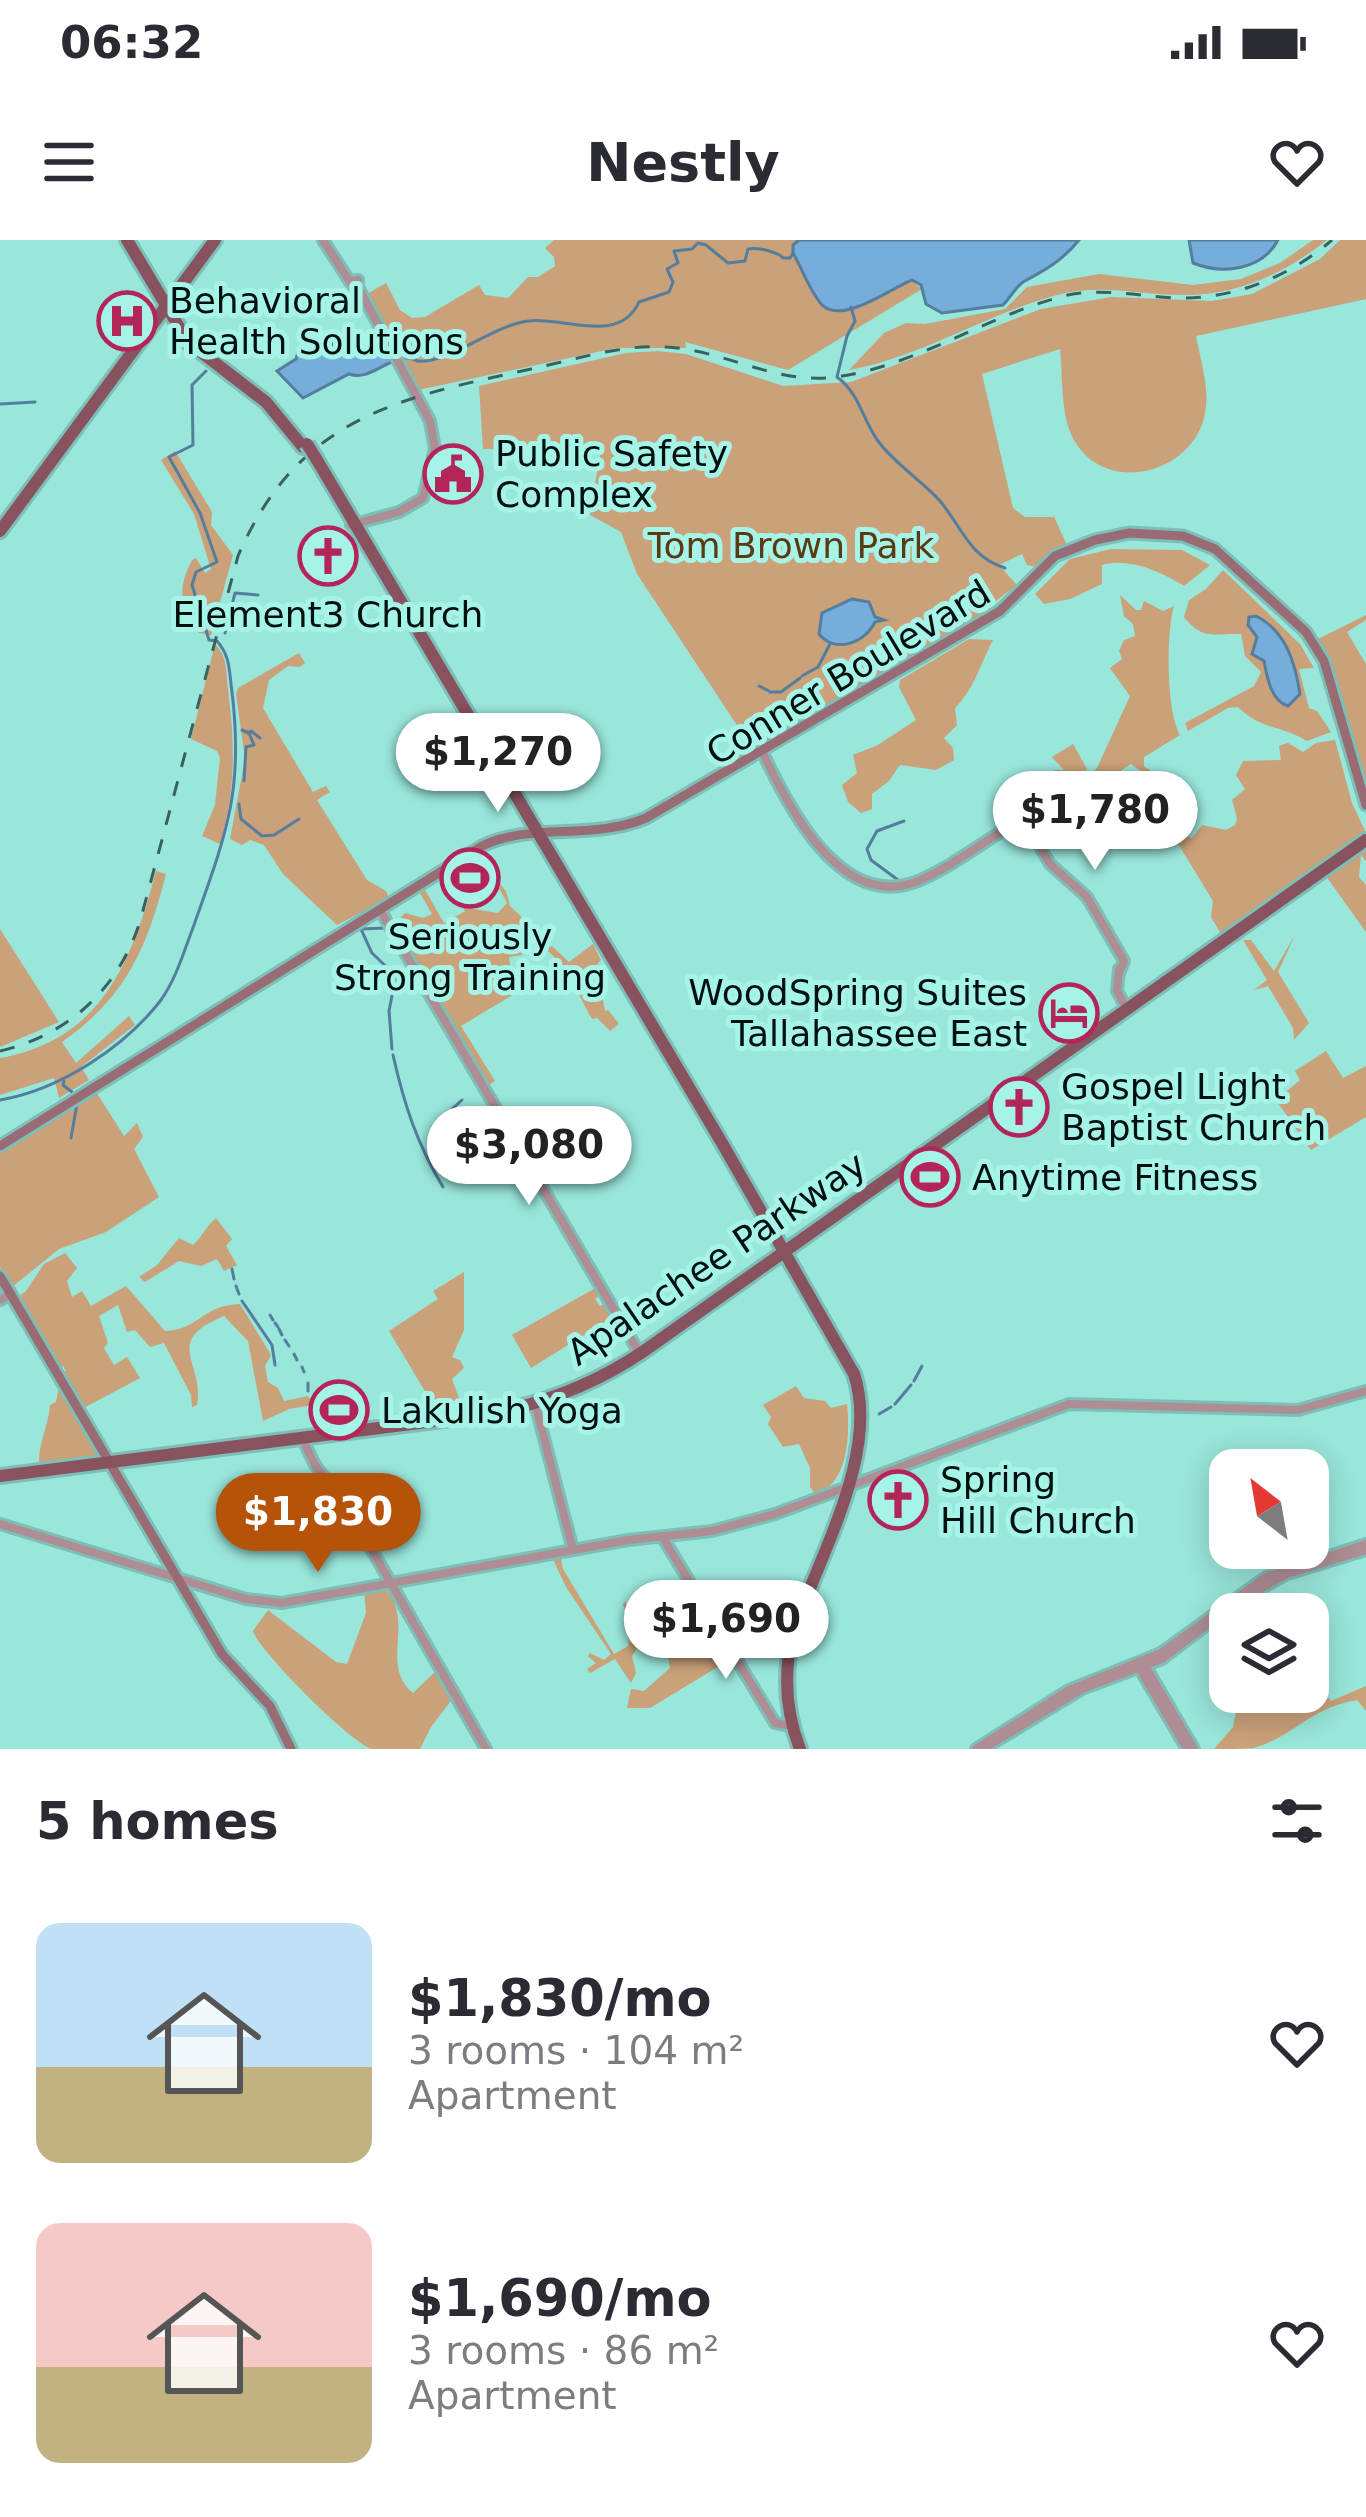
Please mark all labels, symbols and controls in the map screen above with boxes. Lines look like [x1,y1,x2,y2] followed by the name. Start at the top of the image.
[60,16,203,69] text: 06:32
[36,129,102,195] icon: menu
[1264,129,1330,195] icon: heart
[586,131,780,194] text: Nestly
[169,280,464,362] place label: Behavioral Health Solutions
[96,290,158,352] hospital icon: Behavioral Health Solutions
[495,433,728,515] place label: Public Safety Complex
[422,443,484,505] public building icon: Public Safety Complex
[297,525,359,587] church icon: Element3 Church
[647,525,934,566] park label: Tom Brown Park
[699,572,997,773] street label: Conner Boulevard
[173,594,483,635] place label: Element3 Church
[400,713,596,815] pin: $1,270
[423,729,573,774] text: $1,270
[997,771,1193,873] pin: $1,780
[1020,787,1170,832] text: $1,780
[439,847,501,909] sports icon: Seriously Strong Training
[334,916,606,998] place label: Seriously Strong Training
[688,972,1027,1054] place label: WoodSpring Suites Tallahassee East
[1038,982,1100,1044] hotel icon: WoodSpring Suites Tallahassee East
[1061,1066,1326,1148] place label: Gospel Light Baptist Church
[988,1076,1050,1138] church icon: Gospel Light Baptist Church
[431,1106,627,1208] pin: $3,080
[454,1122,604,1167] text: $3,080
[560,1143,873,1373] street label: Apalachee Parkway
[899,1146,961,1208] sports icon: Anytime Fitness
[972,1157,1258,1198] place label: Anytime Fitness
[308,1379,370,1441] sports icon: Lakulish Yoga
[381,1390,623,1431] place label: Lakulish Yoga
[1209,1449,1329,1569] north arrow
[1209,1449,1329,1713] map controls
[940,1459,1136,1541] place label: Spring Hill Church
[867,1469,929,1531] church icon: Spring Hill Church
[220,1473,416,1575] pin: $1,830
[243,1489,393,1534] text: $1,830
[628,1580,824,1682] pin: $1,690
[1209,1593,1329,1713] button: layers
[651,1596,801,1641] text: $1,690
[1264,1788,1330,1854] icon: filters
[36,1792,279,1851] text: 5 homes
[408,1969,712,2028] text: $1,830/mo
[132,1971,276,2115] icon: home
[1264,2010,1330,2076] icon: heart
[408,2028,744,2073] text: 3 rooms · 104 m²
[408,2073,617,2118] text: Apartment
[408,2269,712,2328] text: $1,690/mo
[132,2271,276,2415] icon: home
[1264,2310,1330,2376] icon: heart
[408,2328,719,2373] text: 3 rooms · 86 m²
[408,2373,617,2418] text: Apartment

